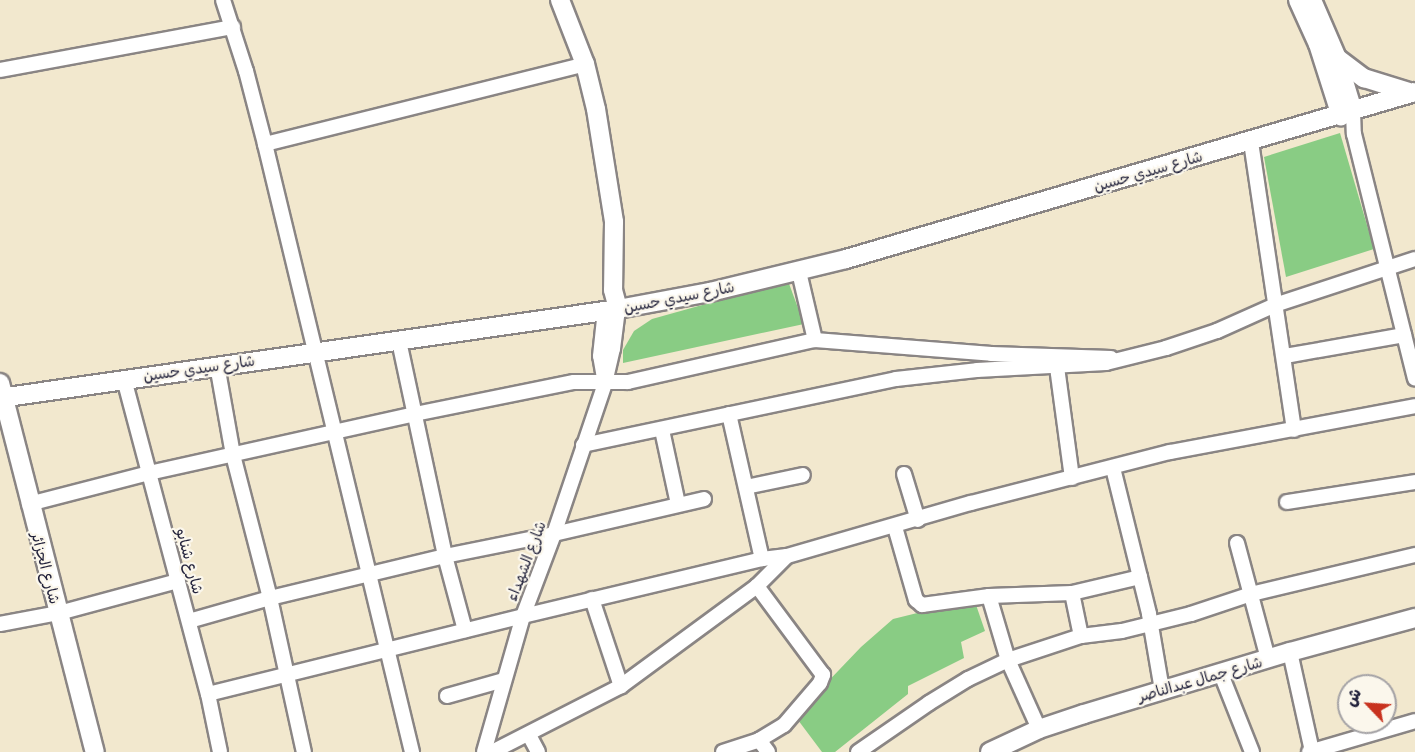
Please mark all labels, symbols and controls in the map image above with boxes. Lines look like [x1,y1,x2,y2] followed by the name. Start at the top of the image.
[1092,147,1204,195] street label: شارع سيدي حسين
[622,277,736,317] street label: شارع سيدي حسين
[142,351,256,385] street label: شارع سيدي حسين
[503,519,549,603] street label: شارع الشهداء
[173,526,207,596] street label: شارع شنابو
[28,530,64,606] street label: شارع الجزائر
[1136,653,1264,705] street label: شارع جمال عبدالناصر
[1337,674,1397,734] north arrow
[1340,685,1365,709] text: ش

